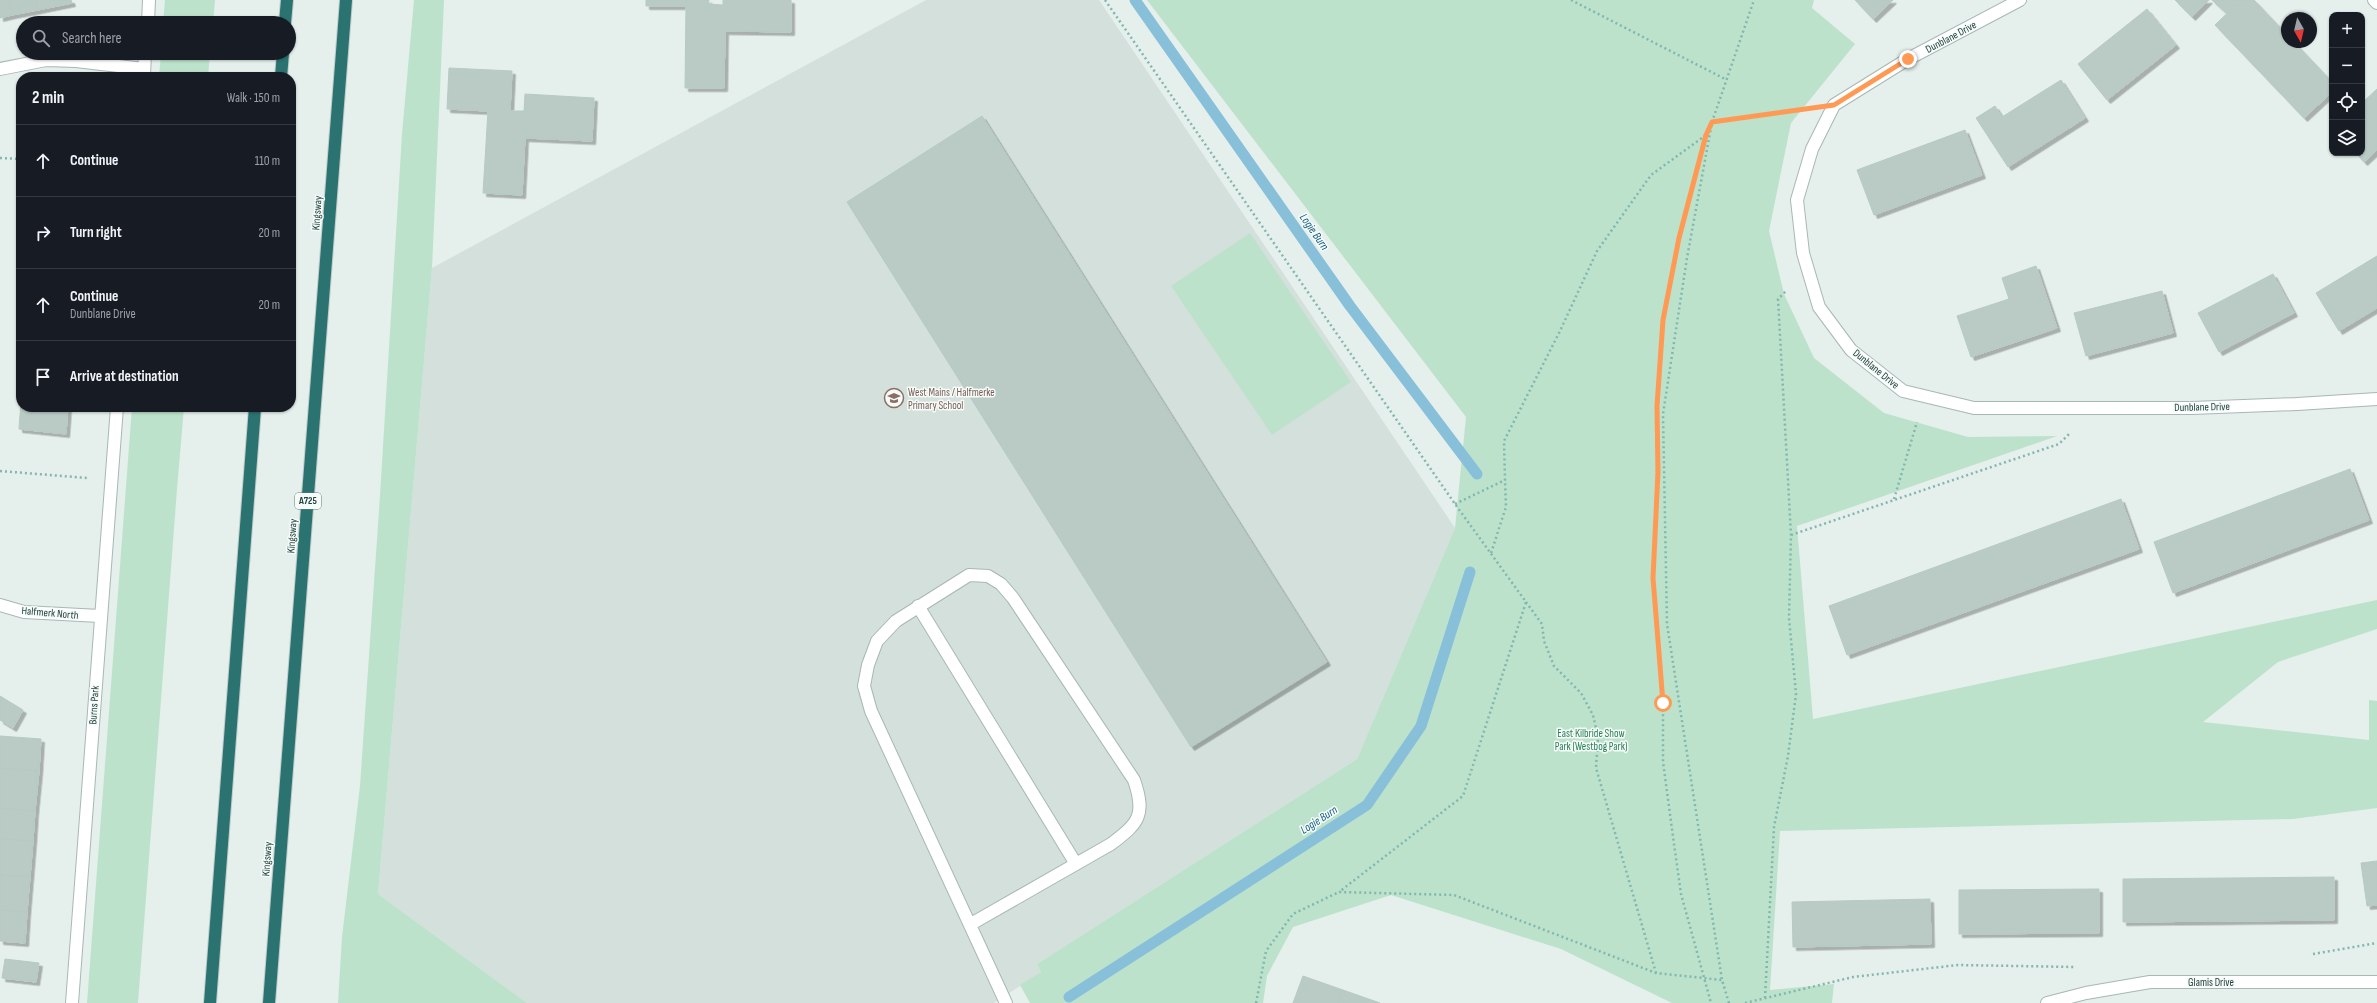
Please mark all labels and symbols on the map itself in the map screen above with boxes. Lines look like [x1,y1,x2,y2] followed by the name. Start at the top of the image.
[2281,12,2317,48] north arrow
[1923,18,1979,56] street label: Dunblane Drive
[1899,50,1917,68] route end
[309,195,325,231] street label: Kingsway
[1296,211,1332,253] water label: Logie Burn
[1850,346,1902,392] street label: Dunblane Drive
[908,386,995,412] place label: West Mains / Halfmerke Primary School
[883,387,905,409] school or university icon: West Mains / Halfmerke Primary School
[2174,400,2230,414] street label: Dunblane Drive
[295,493,321,509] road number: A725
[284,518,300,554] street label: Kingsway
[21,604,79,622] street label: Halfmerk North
[86,684,102,725] street label: Burns Park
[1654,694,1672,712] route start
[1555,727,1627,753] park label: East Kilbride Show Park (Westbog Park)
[1298,802,1340,838] water label: Logie Burn
[259,841,275,877] street label: Kingsway
[2188,976,2234,989] street label: Glamis Drive

